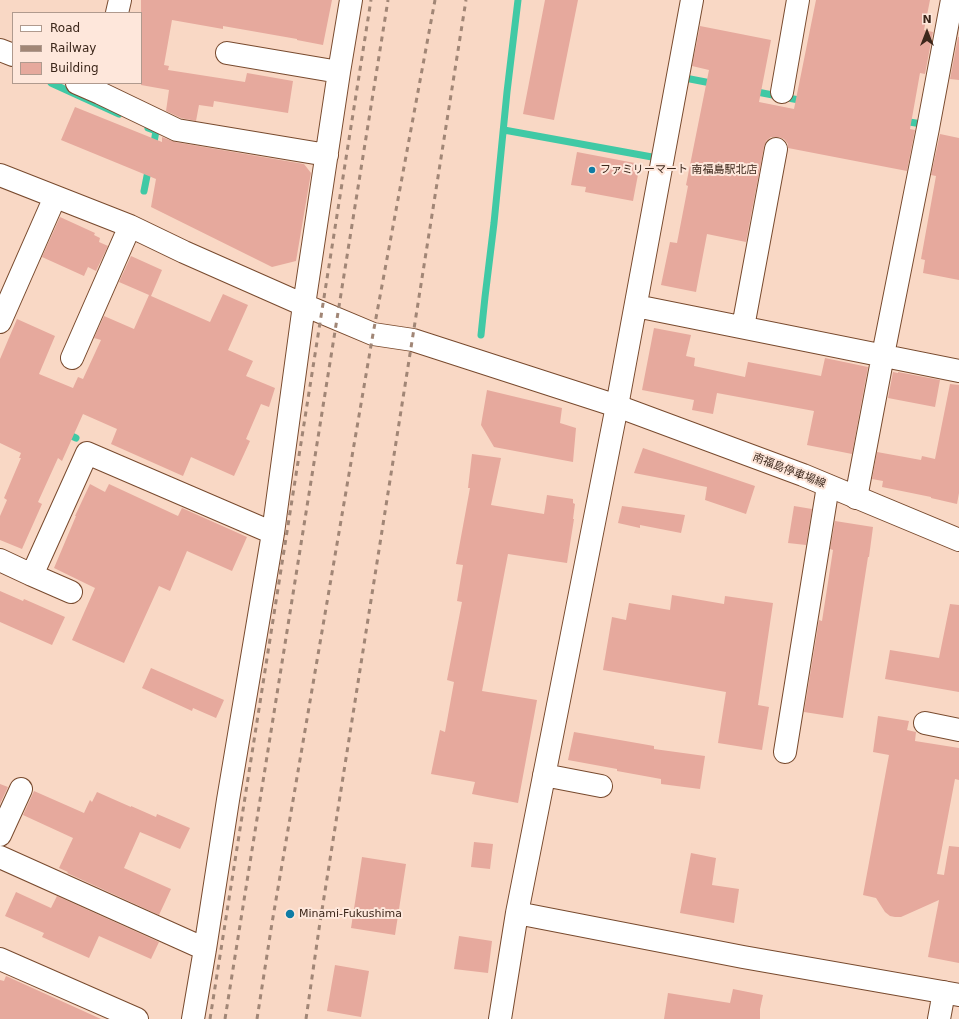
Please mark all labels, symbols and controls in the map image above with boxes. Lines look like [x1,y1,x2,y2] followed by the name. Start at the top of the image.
[12,12,142,84] legend
[907,12,947,52] north arrow
[922,13,932,26] text: N
[50,21,80,35] text: Road
[50,41,96,55] text: Railway
[50,61,99,75] text: Building
[600,163,757,177] place label: ファミリーマート 南福島駅北店
[587,165,597,175] marker: ファミリーマート 南福島駅北店
[751,451,827,491] street label: 南福島停車場線
[299,907,402,921] place label: Minami-Fukushima
[284,908,296,920] marker: Minami-Fukushima

